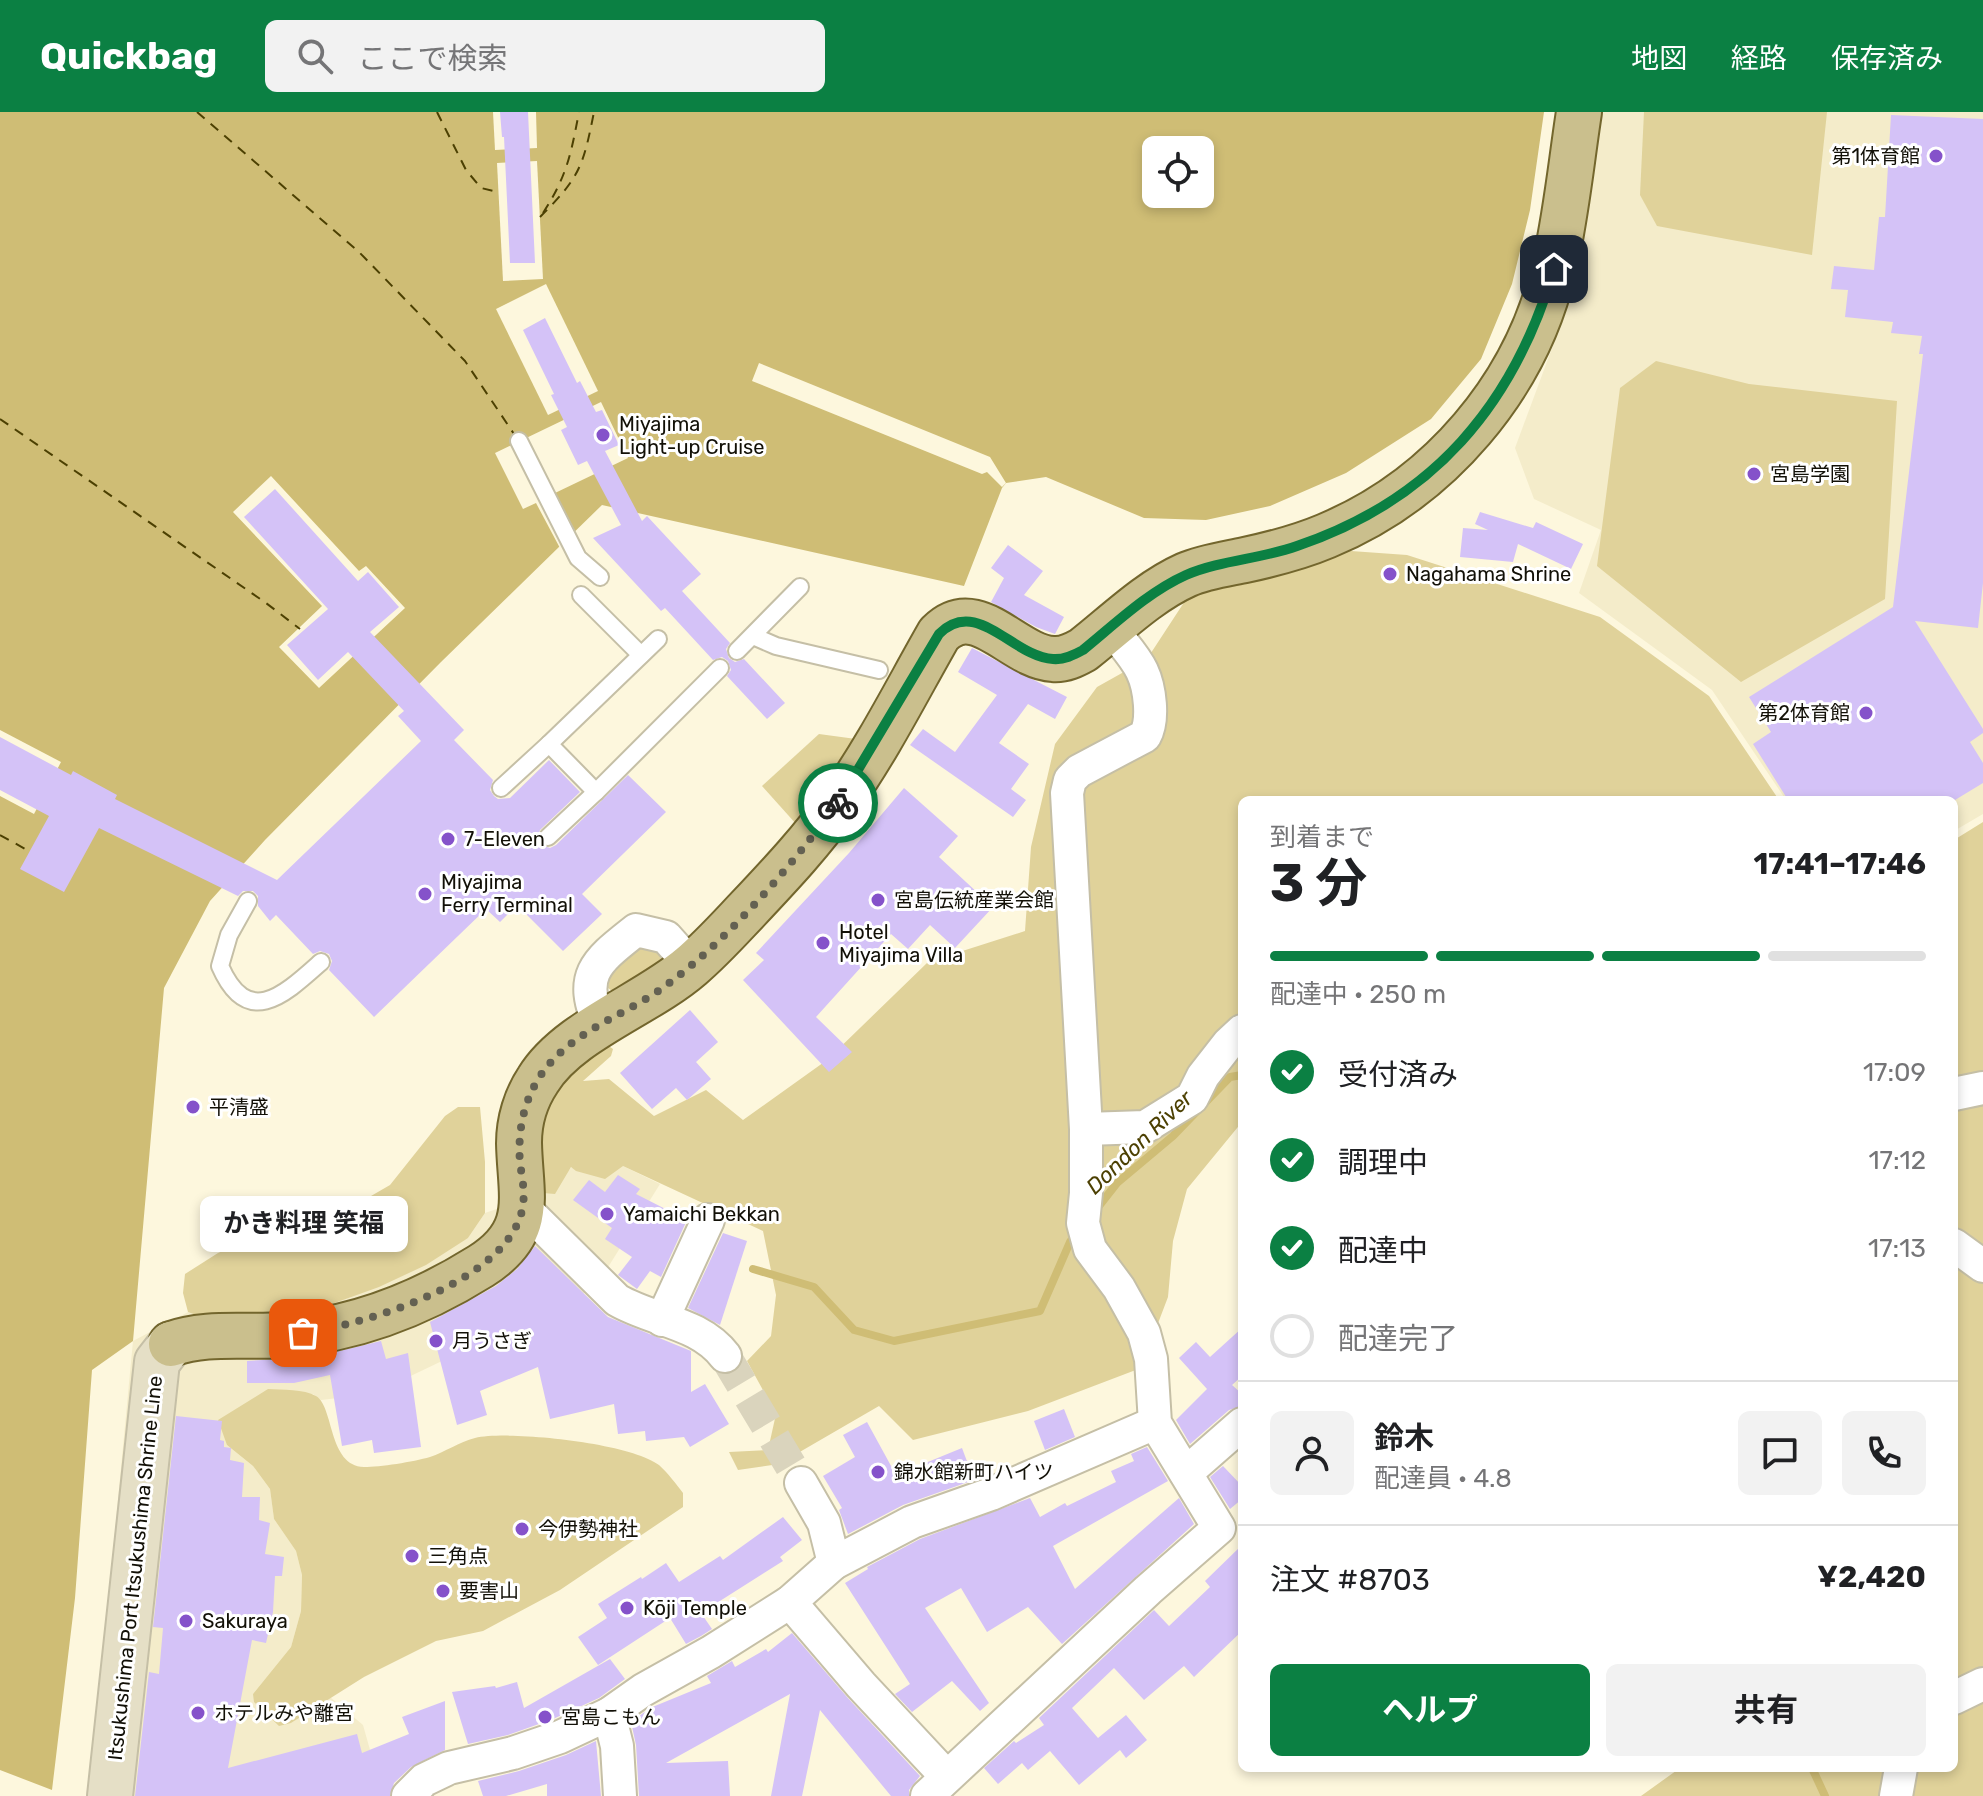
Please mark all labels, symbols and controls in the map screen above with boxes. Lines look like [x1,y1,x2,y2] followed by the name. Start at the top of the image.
[265,20,825,92] search box
[40,33,217,79] text: Quickbag
[293,34,337,78] icon: search
[357,41,507,77] text: ここで検索
[1631,42,1687,75] text: 地図
[1731,42,1787,75] text: 経路
[1831,42,1943,75] text: 保存済み
[1142,136,1214,208] map controls
[1142,136,1214,208] button: locate
[1831,144,1920,168] place label: 第1体育館
[1927,147,1945,165] marker: 第1体育館
[1520,235,1588,303] pin
[1532,247,1576,291] icon: home
[619,412,764,459] place label: Miyajima Light-up Cruise
[594,426,612,444] marker: Miyajima Light-up Cruise
[1770,462,1850,486] place label: 宮島学園
[1745,465,1763,483] marker: 宮島学園
[1406,562,1571,586] place label: Nagahama Shrine
[1381,565,1399,583] marker: Nagahama Shrine
[1758,701,1850,725] place label: 第2体育館
[1857,704,1875,722] marker: 第2体育館
[798,763,878,843] courier
[816,781,860,825] icon: bike
[1270,822,1374,853] text: 到着まで
[464,827,545,851] place label: 7-Eleven
[439,830,457,848] marker: 7-Eleven
[1753,846,1926,882] text: 17:41–17:46
[1270,852,1367,914] text: 3 分
[441,870,573,917] place label: Miyajima Ferry Terminal
[416,885,434,903] marker: Miyajima Ferry Terminal
[894,888,1054,912] place label: 宮島伝統産業会館
[869,891,887,909] marker: 宮島伝統産業会館
[839,920,963,967] place label: Hotel Miyajima Villa
[814,934,832,952] marker: Hotel Miyajima Villa
[1270,979,1446,1010] text: 配達中 · 250 m
[1270,1050,1314,1094] icon: check
[1338,1057,1458,1093] text: 受付済み
[1863,1057,1926,1088] text: 17:09
[1080,1084,1199,1200] water label: Dondon River
[209,1095,269,1119] place label: 平清盛
[184,1098,202,1116] marker: 平清盛
[1270,1138,1314,1182] icon: check
[1338,1145,1428,1181] text: 調理中
[1868,1145,1926,1176] text: 17:12
[199,1197,407,1253] callout: かき料理 笑福
[623,1202,780,1226] place label: Yamaichi Bekkan
[598,1205,616,1223] marker: Yamaichi Bekkan
[223,1208,385,1239] text: かき料理 笑福
[1270,1226,1314,1270] icon: check
[1338,1233,1428,1269] text: 配達中
[1868,1233,1926,1264] text: 17:13
[269,1299,337,1367] pin
[281,1311,325,1355] icon: bag
[1338,1321,1458,1357] text: 配達完了
[452,1329,532,1353] place label: 月うさぎ
[427,1332,445,1350] marker: 月うさぎ
[103,1374,167,1762] street label: Itsukushima Port Itsukushima Shrine Line
[1270,1411,1354,1495] button: person
[1738,1411,1822,1495] button: chat
[1842,1411,1926,1495] button: phone
[1374,1420,1434,1456] text: 鈴木
[894,1460,1054,1484] place label: 錦水館新町ハイツ
[869,1463,887,1481] marker: 錦水館新町ハイツ
[1374,1463,1512,1494] text: 配達員 · 4.8
[538,1517,638,1541] place label: 今伊勢神社
[513,1520,531,1538] marker: 今伊勢神社
[428,1544,488,1568] place label: 三角点
[403,1547,421,1565] marker: 三角点
[1817,1559,1926,1595] text: ¥2,420
[1270,1562,1430,1598] text: 注文 #8703
[459,1579,519,1603] place label: 要害山
[434,1582,452,1600] marker: 要害山
[643,1596,747,1620] place label: Kōji Temple
[618,1599,636,1617] marker: Kōji Temple
[202,1609,288,1633] place label: Sakuraya
[177,1612,195,1630] marker: Sakuraya
[1270,1664,1590,1756] button: ヘルプ
[1606,1664,1926,1756] button: 共有
[214,1701,354,1725] place label: ホテルみや離宮
[189,1704,207,1722] marker: ホテルみや離宮
[561,1705,661,1729] place label: 宮島こもん
[536,1708,554,1726] marker: 宮島こもん

